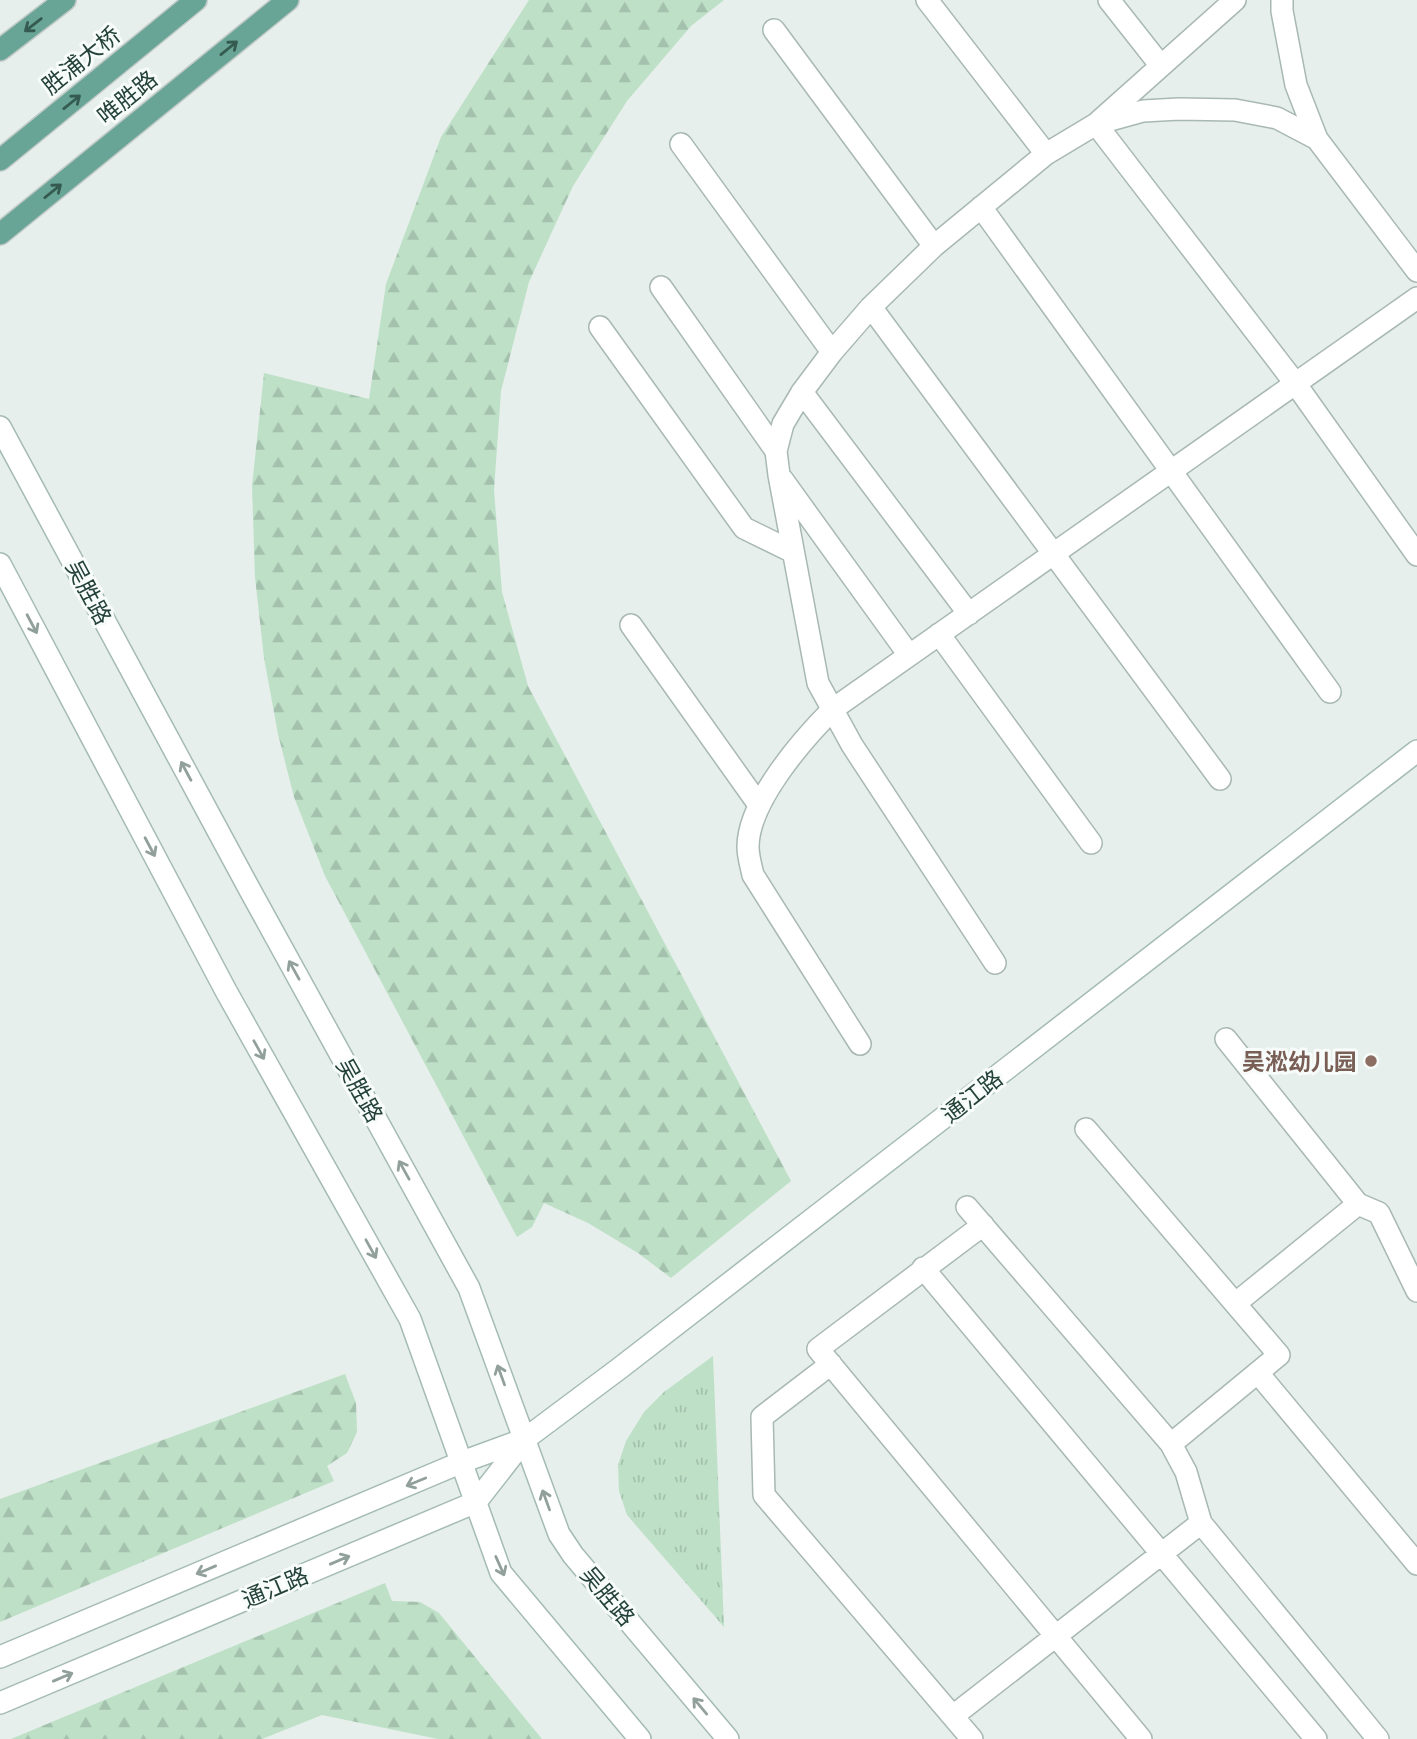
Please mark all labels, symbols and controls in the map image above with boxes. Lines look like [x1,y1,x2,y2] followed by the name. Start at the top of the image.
[24,18,42,33] one-way arrow
[37,21,125,99] street label: 胜浦大桥
[220,40,238,55] one-way arrow
[92,66,162,128] street label: 唯胜路
[62,94,80,109] one-way arrow
[43,184,61,199] one-way arrow
[62,556,116,628] street label: 吴胜路
[25,614,39,634] one-way arrow
[179,761,193,781] one-way arrow
[144,836,157,857] one-way arrow
[287,961,301,981] one-way arrow
[252,1040,266,1060] one-way arrow
[1242,1049,1357,1074] place label: 吴淞幼儿园
[1363,1053,1379,1069] marker: 吴淞幼儿园
[332,1054,388,1126] street label: 吴胜路
[937,1065,1007,1127] street label: 通江路
[397,1160,410,1181] one-way arrow
[364,1238,378,1258] one-way arrow
[494,1364,506,1386] one-way arrow
[405,1476,427,1489] one-way arrow
[539,1489,551,1511] one-way arrow
[329,1553,351,1566] one-way arrow
[494,1555,507,1576] one-way arrow
[238,1562,312,1612] street label: 通江路
[576,1562,640,1630] street label: 吴胜路
[196,1564,217,1577] one-way arrow
[52,1669,73,1682] one-way arrow
[692,1697,708,1715] one-way arrow

